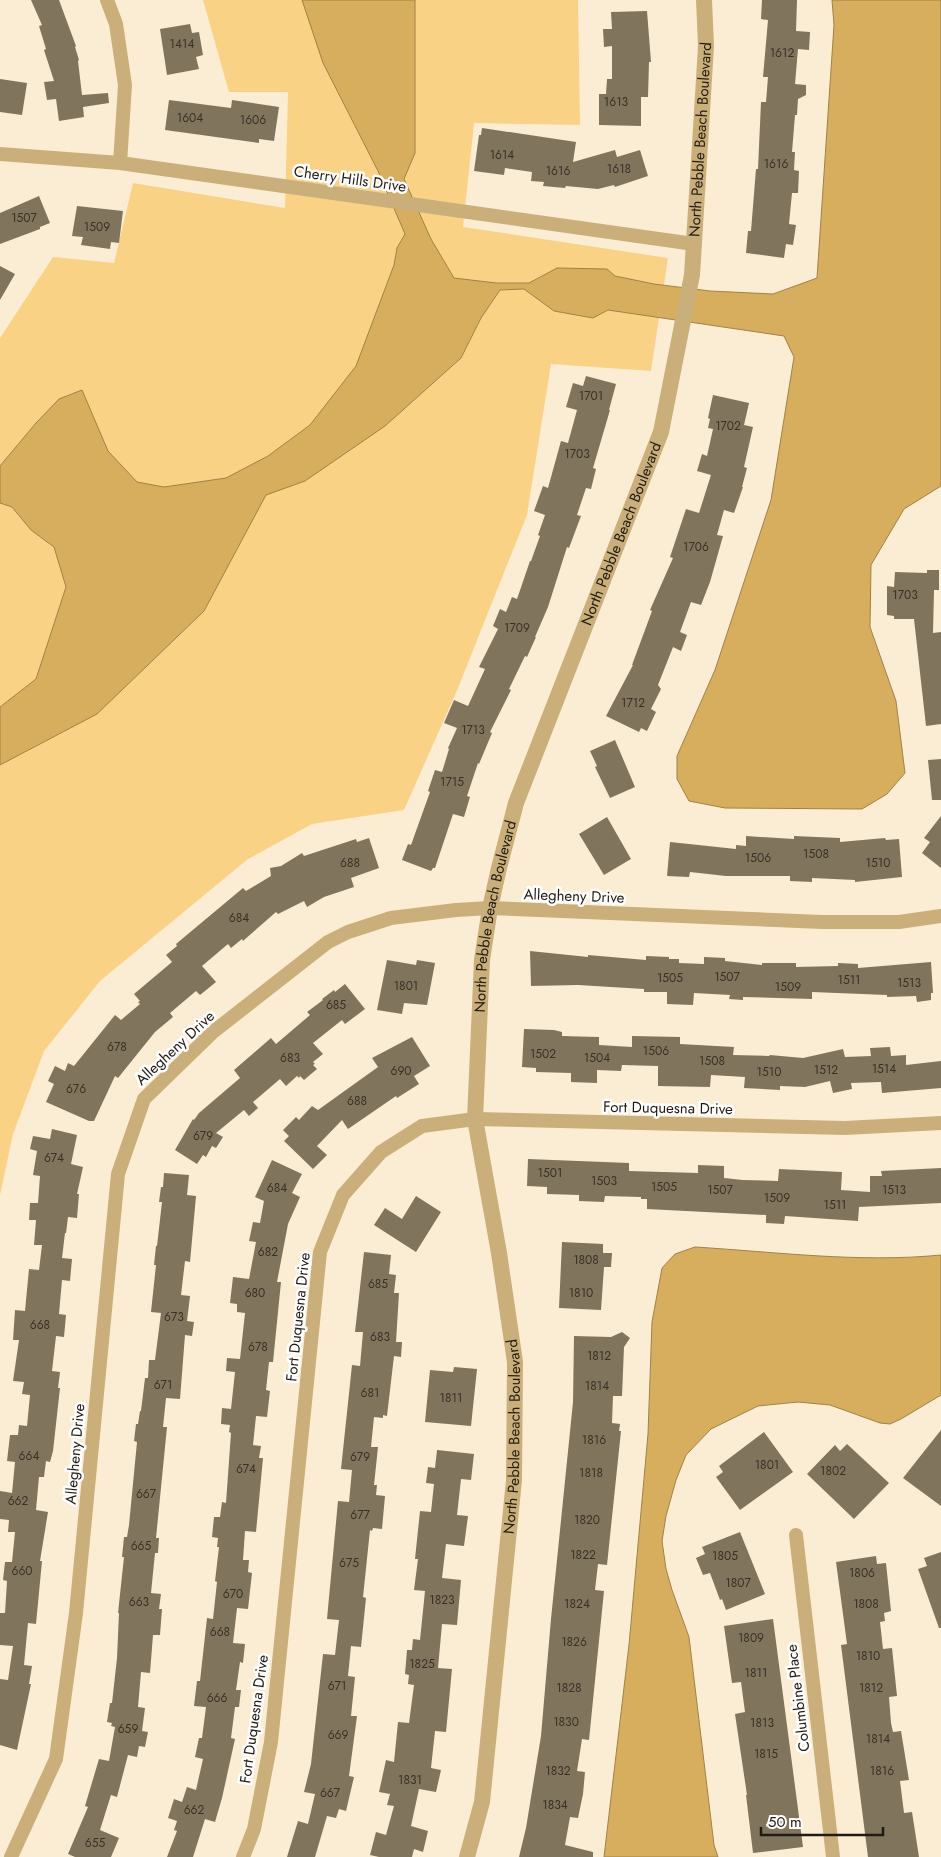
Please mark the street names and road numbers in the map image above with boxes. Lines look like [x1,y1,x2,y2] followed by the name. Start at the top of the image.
[683,41,717,238] street label: North Pebble Beach Boulevard
[292,160,408,198] street label: Cherry Hills Drive
[575,439,667,629] street label: North Pebble Beach Boulevard
[469,818,522,1013] street label: North Pebble Beach Boulevard
[523,883,625,909] street label: Allegheny Drive
[131,1005,220,1090] street label: Allegheny Drive
[603,1096,733,1120] street label: Fort Duquesna Drive
[280,1251,316,1383] street label: Fort Duquesna Drive
[498,1338,526,1535] street label: North Pebble Beach Boulevard
[60,1402,90,1505] street label: Allegheny Drive
[780,1643,815,1753] street label: Columbine Place
[234,1653,274,1785] street label: Fort Duquesna Drive

